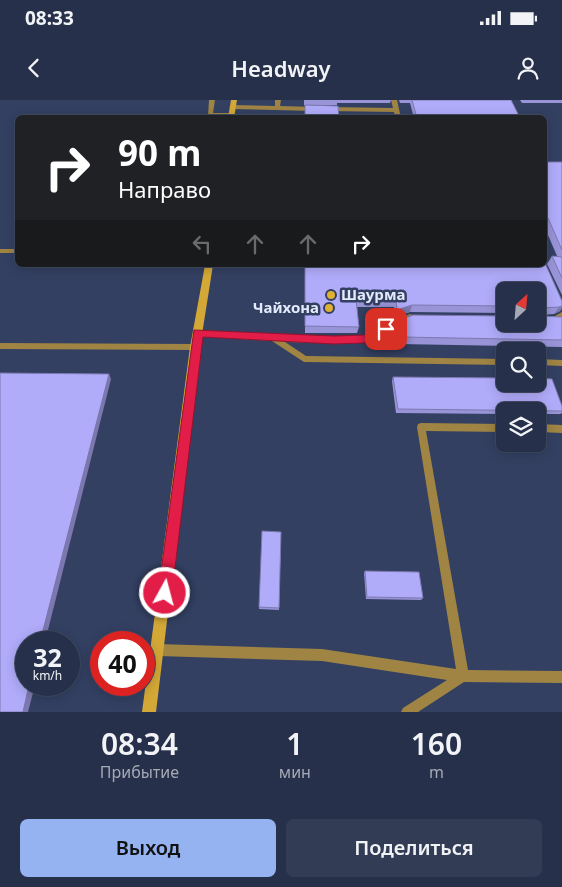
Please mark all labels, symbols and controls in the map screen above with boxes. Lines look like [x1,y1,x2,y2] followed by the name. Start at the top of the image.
[25,5,74,31] text: 08:33
[231,53,331,83] text: Headway
[20,54,48,82] icon: back
[514,54,542,82] icon: person
[118,129,201,176] text: 90 m
[35,135,100,200] icon: right
[118,174,211,204] text: Направо
[188,230,216,258] icon: left
[241,230,269,258] icon: ahead
[294,230,322,258] icon: ahead
[347,230,375,258] icon: right
[496,282,546,332] north arrow
[496,282,546,452] map controls
[341,284,405,304] place label: Шаурма
[325,289,337,301] marker: Шаурма
[253,297,319,317] place label: Чайхона
[323,302,335,314] marker: Чайхона
[365,308,407,350] pin
[372,315,400,343] icon: arrive
[496,342,546,392] button: search
[496,402,546,452] button: layers
[138,566,190,618] position arrow
[90,631,155,696] speed limit sign: 40
[33,640,62,674] text: 32
[33,667,62,684] text: km/h
[101,723,178,764] text: 08:34
[286,723,303,764] text: 1
[411,723,462,764] text: 160
[100,761,179,783] text: Прибытие
[279,761,311,783] text: мин
[429,761,444,783] text: m
[20,819,276,877] button: Выход
[286,819,542,877] button: Поделиться

